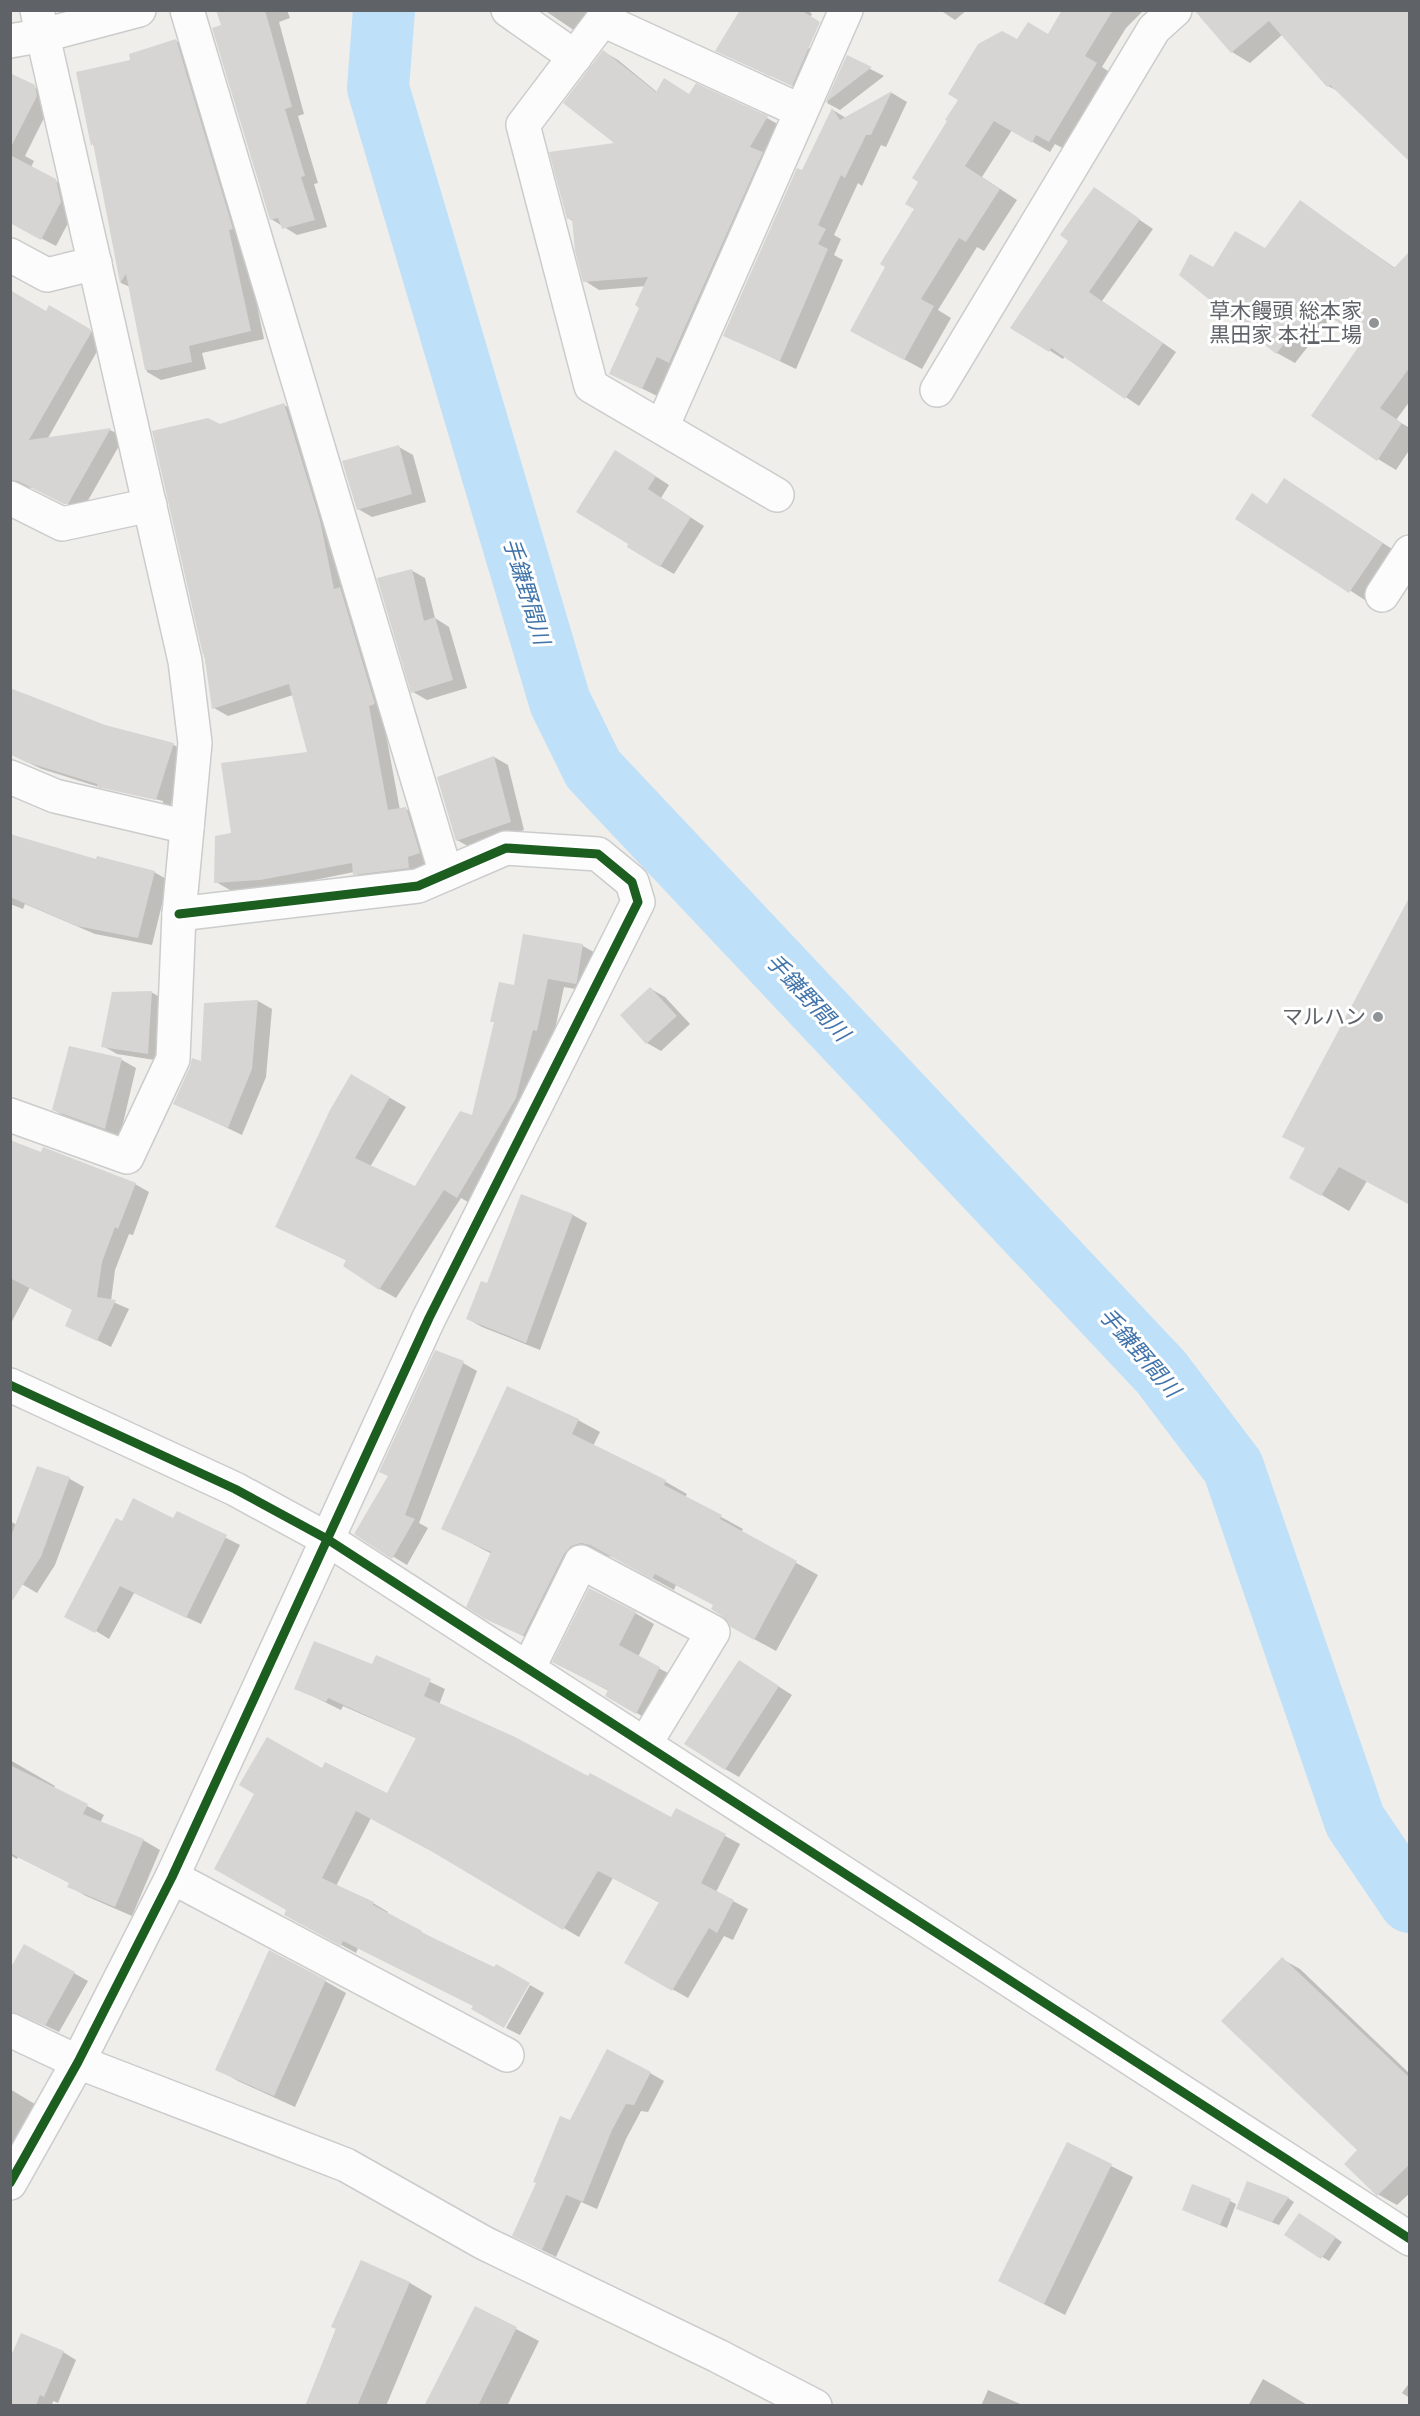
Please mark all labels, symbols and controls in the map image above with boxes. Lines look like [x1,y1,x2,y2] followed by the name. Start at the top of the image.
[1209,299,1362,346] place label: 草木饅頭 総本家 黒田家 本社工場
[1367,316,1381,330] marker: 草木饅頭 総本家 黒田家 本社工場
[498,535,555,649] water label: 手鎌野間川
[761,949,856,1048] water label: 手鎌野間川
[1282,1005,1366,1028] place label: マルハン
[1371,1010,1385,1024] marker: マルハン
[1094,1303,1186,1404] water label: 手鎌野間川

